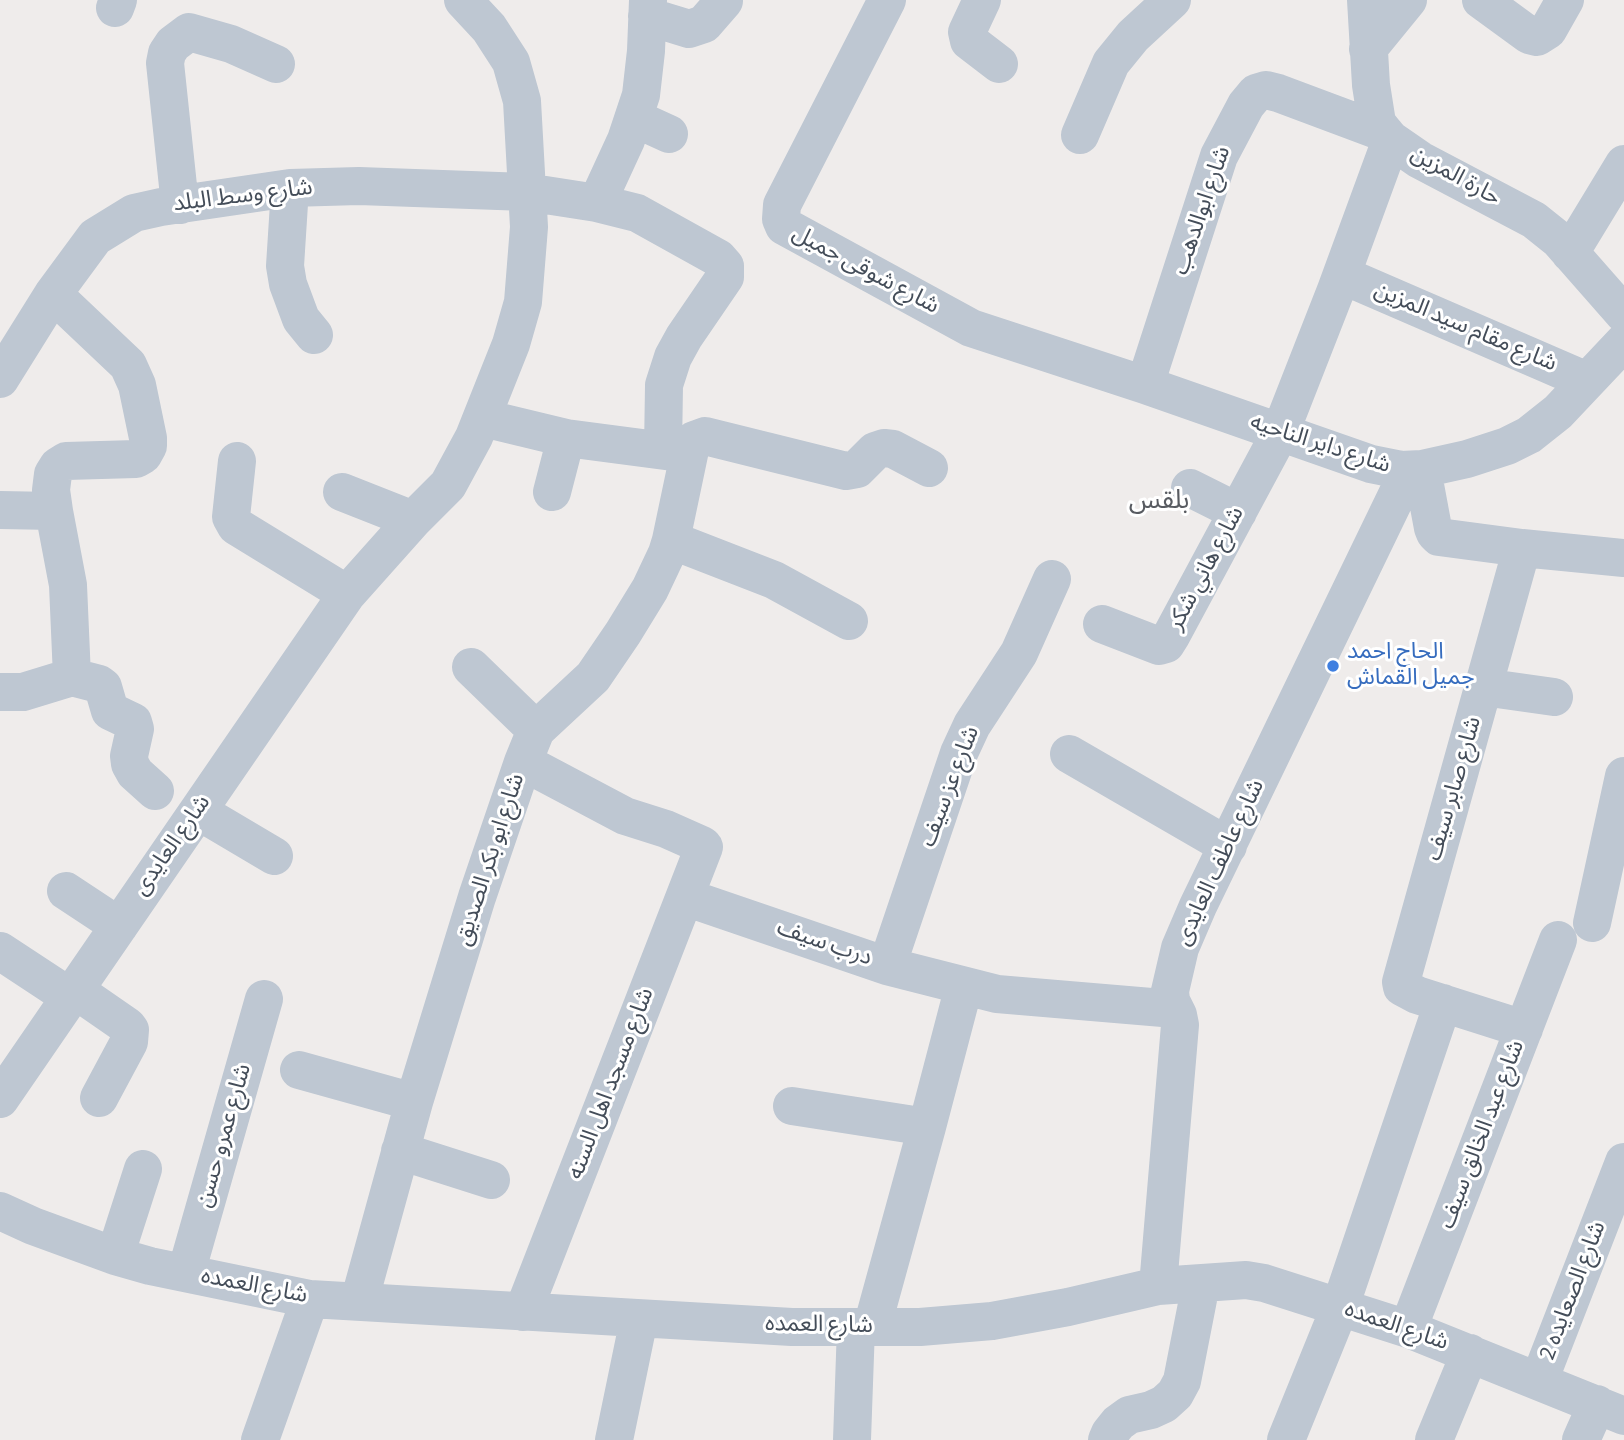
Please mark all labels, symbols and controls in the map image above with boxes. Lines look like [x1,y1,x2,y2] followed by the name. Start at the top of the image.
[1405,141,1505,213] street label: حارة المزين
[1168,143,1238,279] street label: شارع ابوالدهب
[172,175,314,219] street label: شارع وسط البلد
[787,221,943,321] street label: شارع شوقى جميل
[1370,277,1560,379] street label: شارع مقام سيد المزين
[1246,409,1394,481] street label: شارع داير الناحيه
[1129,486,1189,518] district label: بلقس
[1163,503,1251,635] street label: شارع هاني شكر
[1347,639,1474,693] place label: الحاج احمد جميل القماش
[1325,658,1341,674] marker: الحاج احمد جميل القماش
[1421,714,1489,864] street label: شارع صابر سيف
[915,723,987,851] street label: شارع عز سيف
[450,771,532,949] street label: شارع ابو بكر الصديق
[1170,776,1272,950] street label: شارع عاطف العايدى
[128,791,218,901] street label: شارع العايدى
[773,915,875,973] street label: درب سيف
[563,984,661,1184] street label: شارع مسجد اهل السنه
[1434,1037,1532,1233] street label: شارع عبد الخالق سيف
[191,1061,259,1211] street label: شارع عمرو حسن
[1535,1218,1613,1364] street label: شارع الصعايده 2
[199,1263,309,1311] street label: شارع العمده
[1341,1296,1451,1358] street label: شارع العمده
[765,1311,873,1341] street label: شارع العمده

